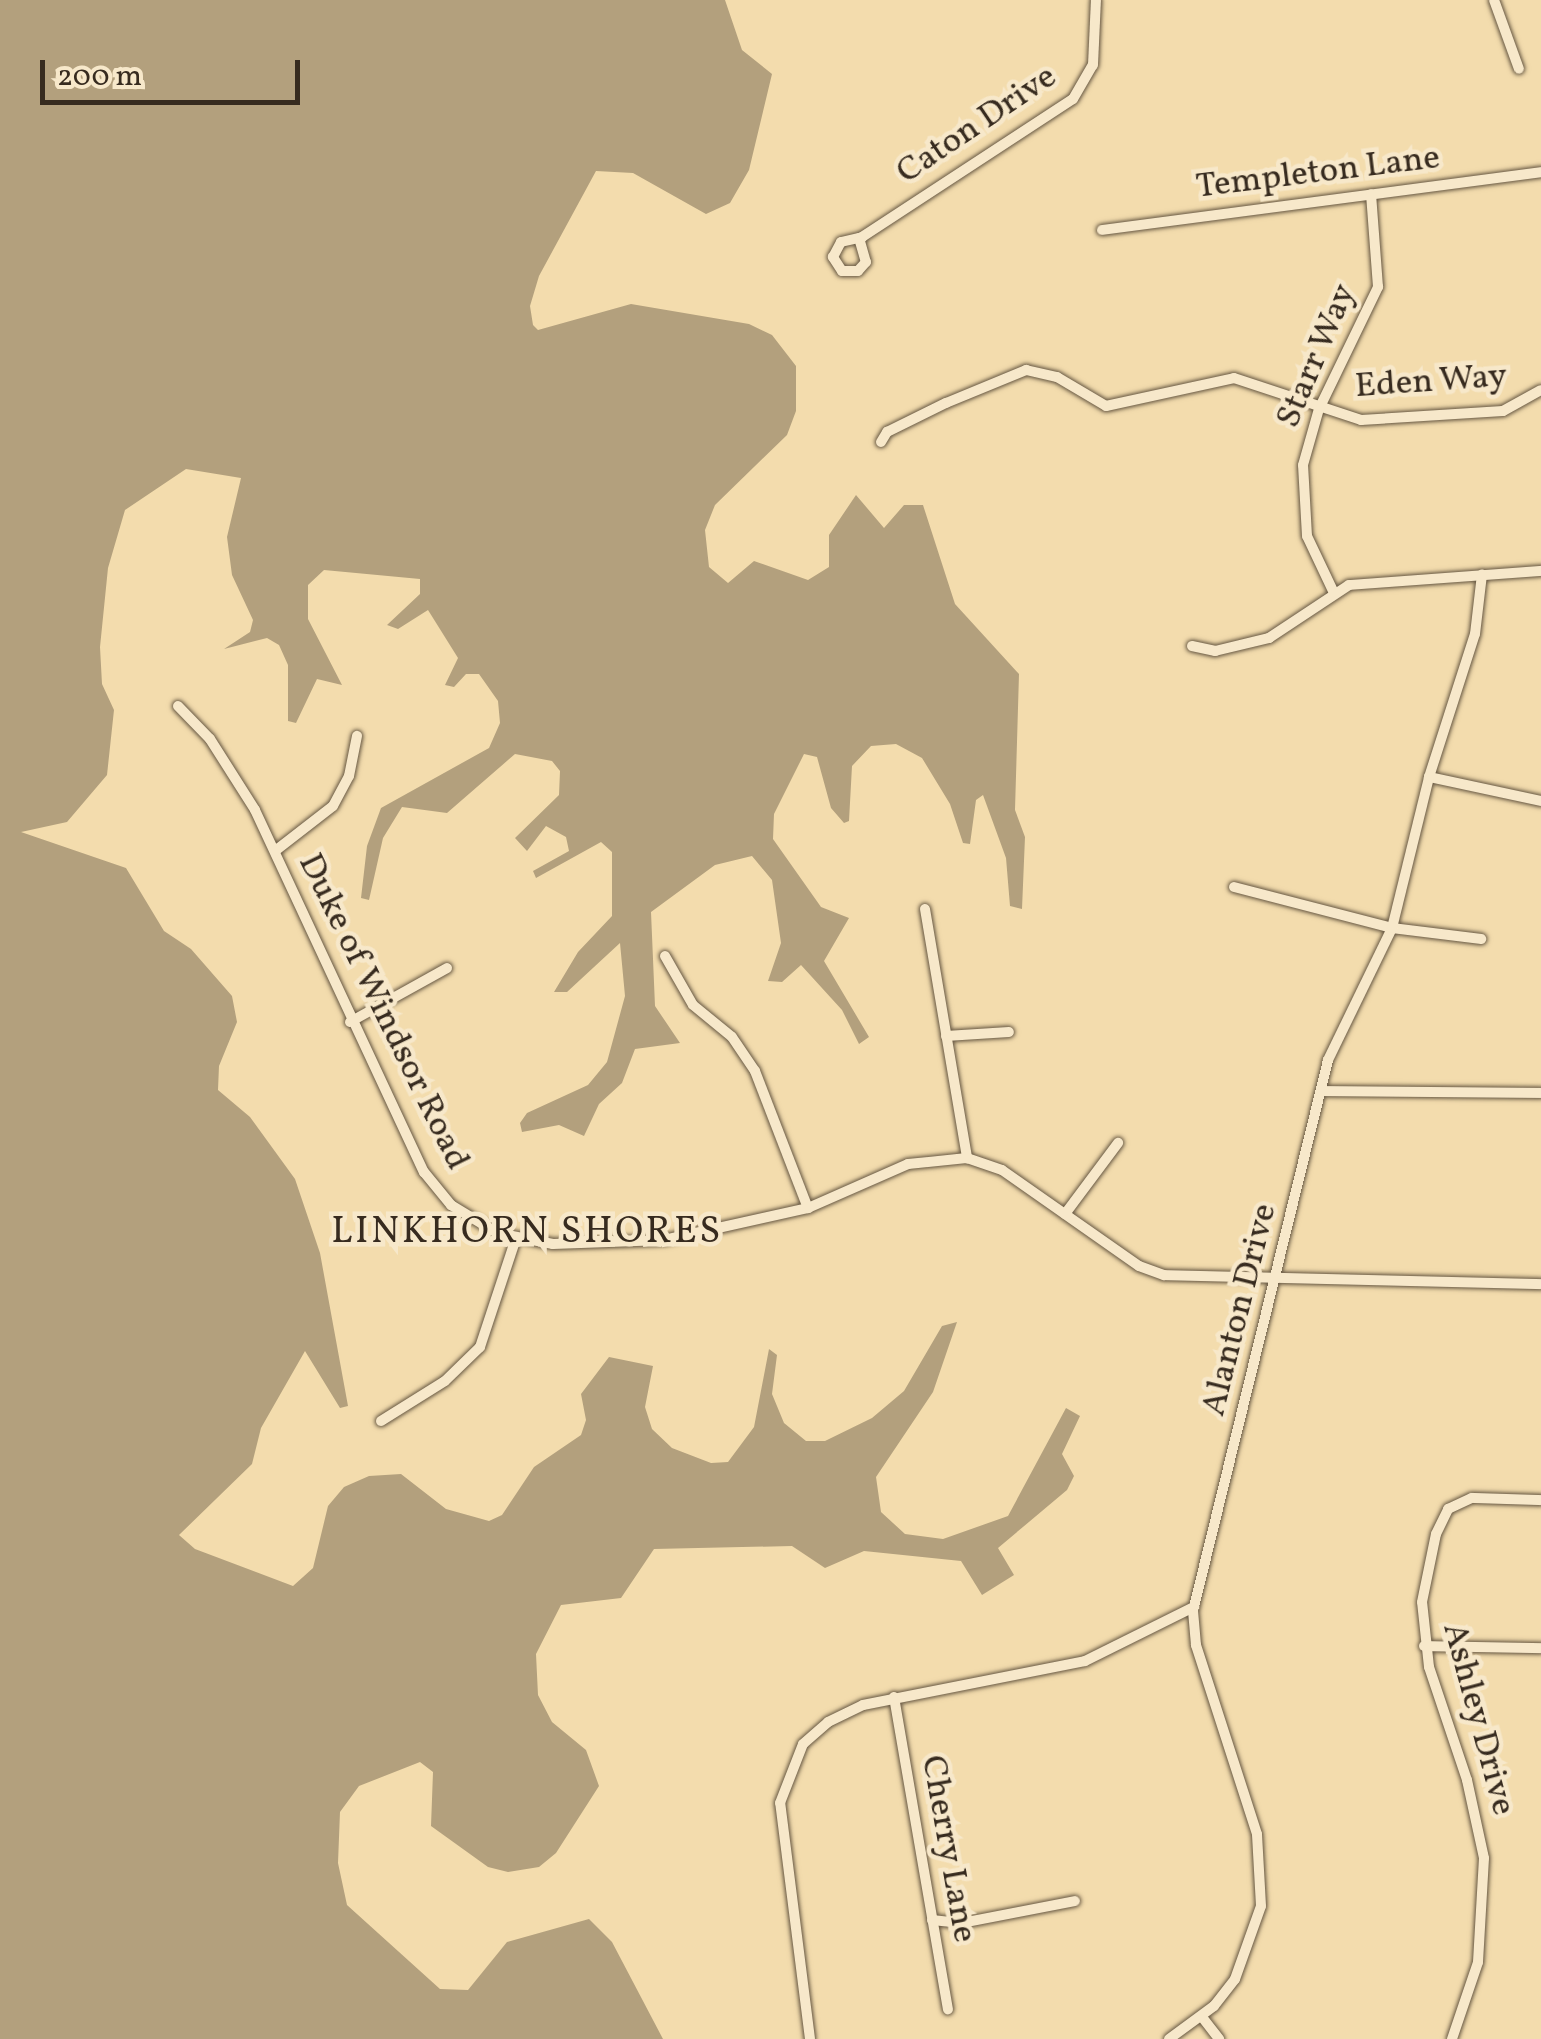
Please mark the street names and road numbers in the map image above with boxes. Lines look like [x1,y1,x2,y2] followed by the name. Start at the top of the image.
[889,56,1065,194] street label: Caton Drive
[1194,137,1442,209] street label: Templeton Lane
[1268,277,1366,435] street label: Starr Way
[1353,356,1509,408] street label: Eden Way
[289,848,477,1176] street label: Duke of Windsor Road
[1193,1199,1287,1421] street label: Alanton Drive
[1432,1618,1524,1820] street label: Ashley Drive
[911,1752,985,1946] street label: Cherry Lane

